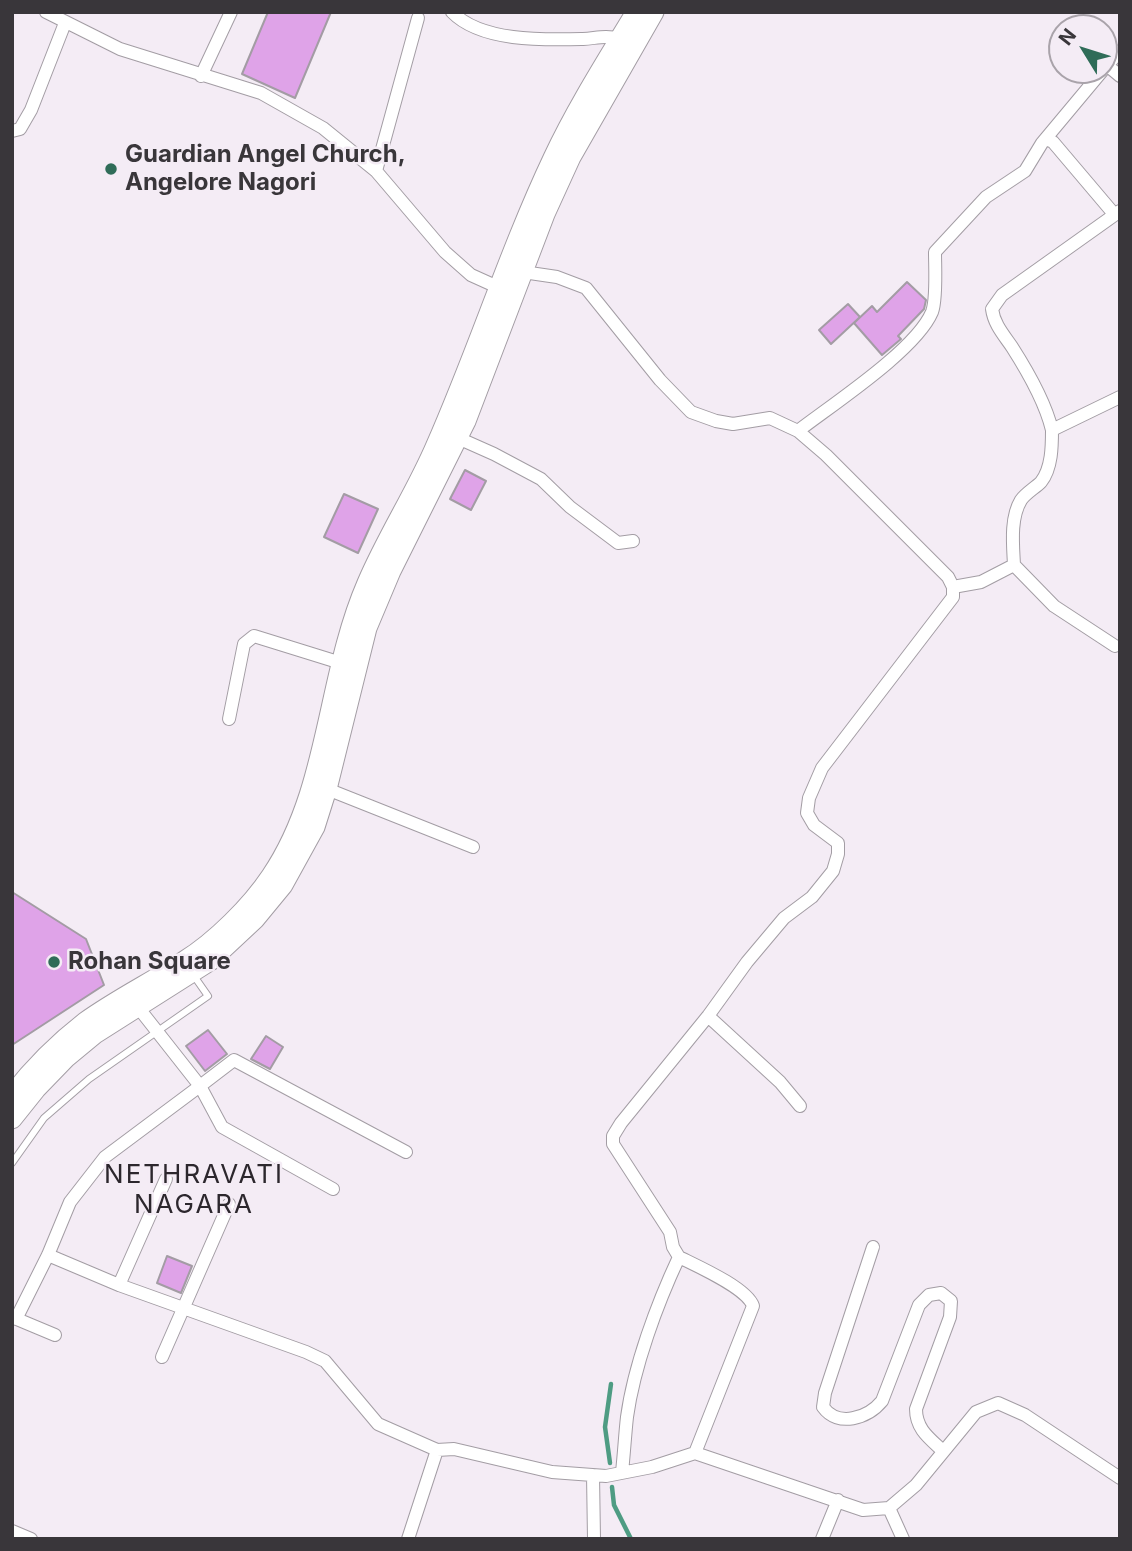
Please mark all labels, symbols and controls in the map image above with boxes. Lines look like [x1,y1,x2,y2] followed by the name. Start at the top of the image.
[1048,14,1118,84] north arrow
[1054,24,1081,50] text: N
[125,141,406,197] place label: Guardian Angel Church, Angelore Nagori
[103,161,119,177] marker: Guardian Angel Church, Angelore Nagori
[68,948,231,976] place label: Rohan Square
[46,954,62,970] marker: Rohan Square
[105,1159,283,1220] district label: NETHRAVATI NAGARA

